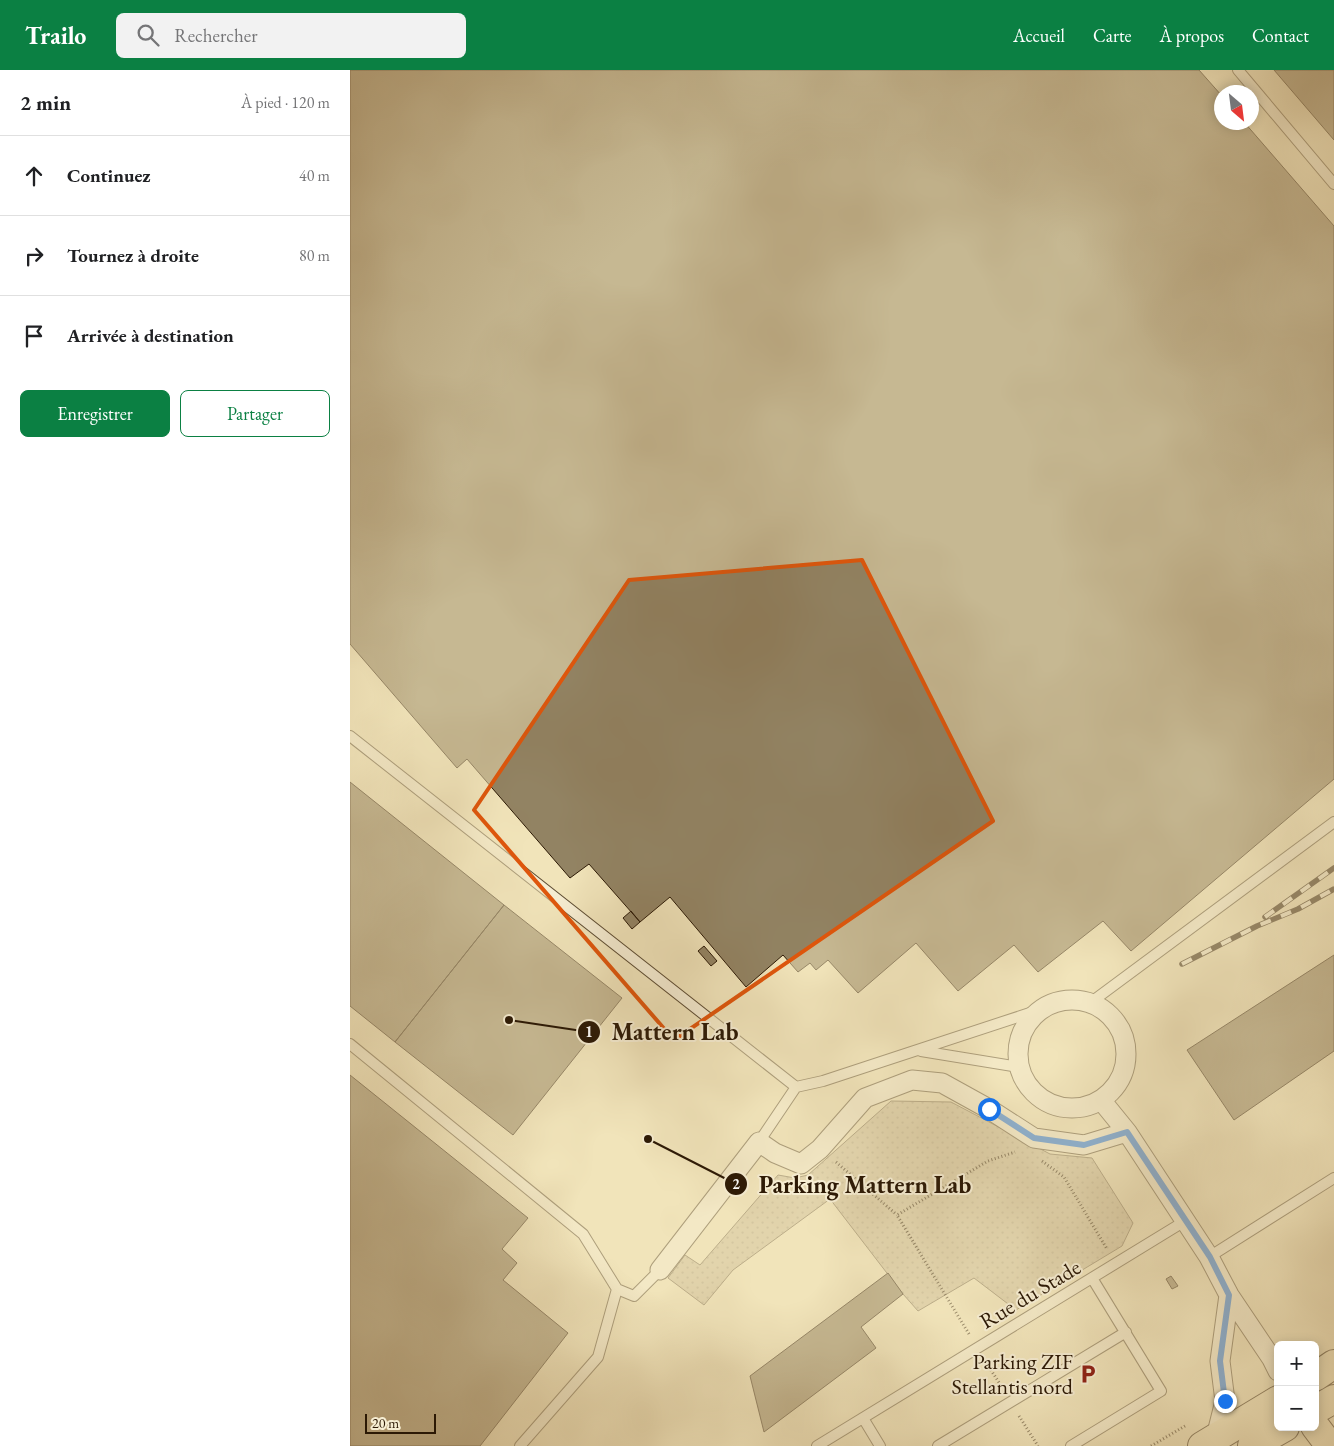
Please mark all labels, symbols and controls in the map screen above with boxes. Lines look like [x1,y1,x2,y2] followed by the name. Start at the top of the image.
[116,13,466,58] search box
[25,20,86,51] text: Trailo
[134,21,162,49] icon: search
[174,23,258,48] text: Rechercher
[1013,24,1065,47] text: Accueil
[1093,24,1132,47] text: Carte
[1160,24,1224,47] text: À propos
[1252,24,1309,47] text: Contact
[1214,85,1259,130] north arrow
[20,89,71,116] text: 2 min
[241,92,330,113] text: À pied · 120 m
[20,162,48,190] icon: ahead
[67,163,151,188] text: Continuez
[299,165,330,186] text: 40 m
[20,242,48,270] icon: right
[67,243,199,268] text: Tournez à droite
[299,245,330,266] text: 80 m
[20,322,48,350] icon: arrive
[67,323,234,348] text: Arrivée à destination
[20,390,170,437] button: Enregistrer
[180,390,330,437] button: Partager
[576,1012,748,1051] callout: Mattern Lab
[612,1016,738,1047] text: Mattern Lab
[585,1022,593,1041] text: 1
[978,1098,1001,1121] route start
[724,1165,981,1204] callout: Parking Mattern Lab
[759,1169,971,1201] text: Parking Mattern Lab
[732,1174,740,1193] text: 2
[974,1252,1086,1336] street label: Rue du Stade
[1274,1341,1319,1431] map controls
[1274,1341,1319,1386] button: +
[952,1347,1074,1401] place label: Parking ZIF Stellantis nord
[1077,1363,1099,1385] parking icon: Parking ZIF Stellantis nord
[1274,1386,1319,1431] button: −
[1214,1390,1237,1413] route end
[365,1411,436,1434] scale bar
[372,1414,399,1432] text: 20 m

